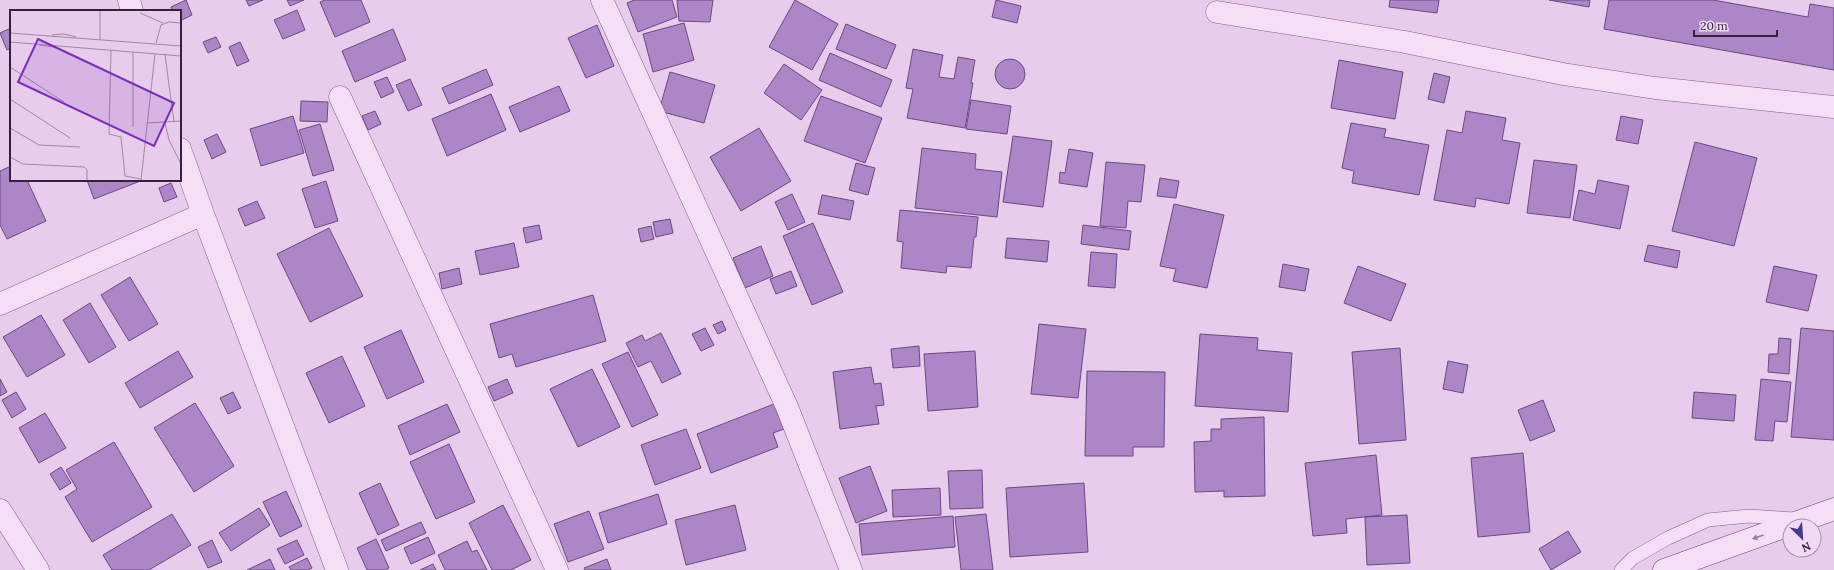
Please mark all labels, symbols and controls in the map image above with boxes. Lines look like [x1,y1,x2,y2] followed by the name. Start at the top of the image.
[10,10,181,181] inset map
[1694,12,1777,38] scale bar
[1700,18,1728,33] text: 20 m
[1782,518,1822,558] north arrow
[1752,534,1764,540] one-way arrow
[1799,539,1813,555] text: N

